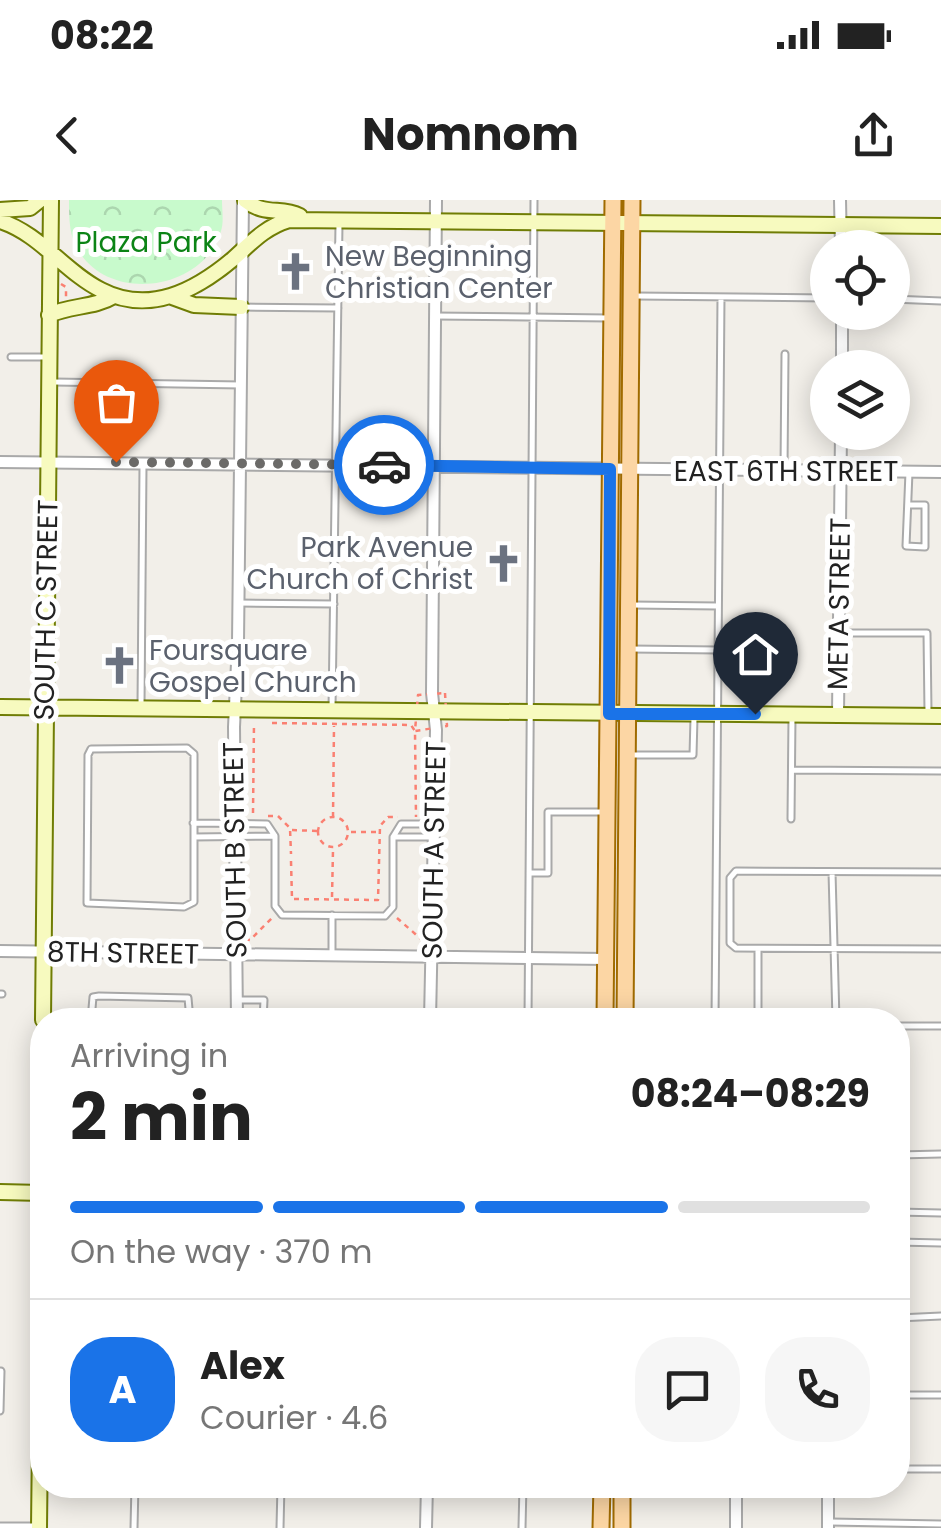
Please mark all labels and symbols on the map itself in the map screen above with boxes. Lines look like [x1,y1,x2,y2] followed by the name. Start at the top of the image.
[75,223,217,262] park label: Plaza Park
[325,237,553,308] place label: New Beginning Christian Center
[274,251,316,293] church icon: New Beginning Christian Center
[74,360,159,463] pin
[334,415,434,515] courier
[674,452,898,491] street label: EAST 6TH STREET
[25,499,67,721] street label: SOUTH C STREET
[818,517,860,691] street label: META STREET
[246,528,473,599] place label: Park Avenue Church of Christ
[482,542,524,584] church icon: Park Avenue Church of Christ
[713,612,798,715] pin
[149,631,357,702] place label: Foursquare Gospel Church
[98,645,140,687] church icon: Foursquare Gospel Church
[214,741,256,959] street label: SOUTH B STREET
[413,741,455,959] street label: SOUTH A STREET
[47,932,199,974] street label: 8TH STREET

